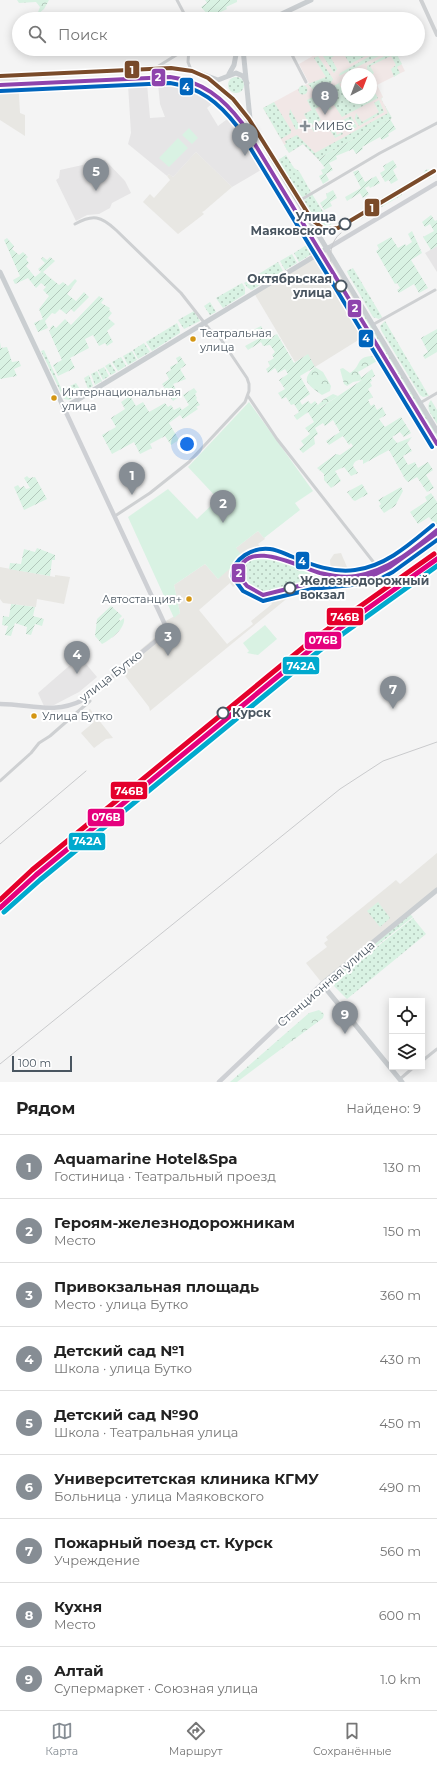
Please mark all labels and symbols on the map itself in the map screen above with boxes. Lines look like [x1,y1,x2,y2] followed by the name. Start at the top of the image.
[124,60,140,79] line badge: 1
[130,63,134,77] text: 1
[151,68,166,87] line badge: 2
[341,68,377,104] north arrow
[155,70,162,84] text: 2
[179,77,194,96] line badge: 4
[182,80,190,94] text: 4
[312,82,338,115] pin: 8
[314,118,353,133] place label: МИБС
[299,120,311,132] marker: МИБС
[232,123,258,156] pin: 6
[83,158,109,191] pin: 5
[364,198,380,217] line badge: 1
[370,201,374,215] text: 1
[251,209,336,238] place label: Улица Маяковского
[338,217,352,231] marker: Улица Маяковского
[247,271,332,300] place label: Октябрьская улица
[334,279,348,293] marker: Октябрьская улица
[347,299,362,318] line badge: 2
[352,301,359,315] text: 2
[199,326,272,354] place label: Театральная улица
[358,329,374,348] line badge: 4
[362,331,370,345] text: 4
[188,334,198,344] marker: Театральная улица
[61,385,181,413] place label: Интернациональная улица
[49,393,59,403] marker: Интернациональная улица
[177,434,197,454] your location
[119,462,145,495] pin: 1
[210,490,236,523] pin: 2
[295,551,310,570] line badge: 4
[298,554,306,568] text: 4
[231,563,246,583] line badge: 2
[236,566,243,580] text: 2
[300,573,429,602] place label: Железнодорожный вокзал
[283,581,297,595] marker: Железнодорожный вокзал
[102,592,182,606] place label: Автостанция+
[184,594,194,604] marker: Автостанция+
[326,607,364,626] line badge: 746В
[331,610,359,624] text: 746В
[155,623,181,656] pin: 3
[304,631,342,650] line badge: 076В
[308,633,338,647] text: 076В
[64,641,90,674] pin: 4
[75,646,146,705] street label: улица Бутко
[282,656,320,675] line badge: 742А
[286,659,316,673] text: 742А
[380,676,406,709] pin: 7
[232,705,271,720] place label: Курск
[216,706,230,720] marker: Курск
[42,709,113,723] place label: Улица Бутко
[29,711,39,721] marker: Улица Бутко
[110,781,148,800] line badge: 746В
[115,784,143,798] text: 746В
[87,808,125,827] line badge: 076В
[91,810,121,824] text: 076В
[68,832,106,851] line badge: 742А
[72,834,102,848] text: 742А
[274,937,378,1030] street label: Станционная улица
[332,1001,358,1034] pin: 9
[12,1054,72,1073] scale bar

